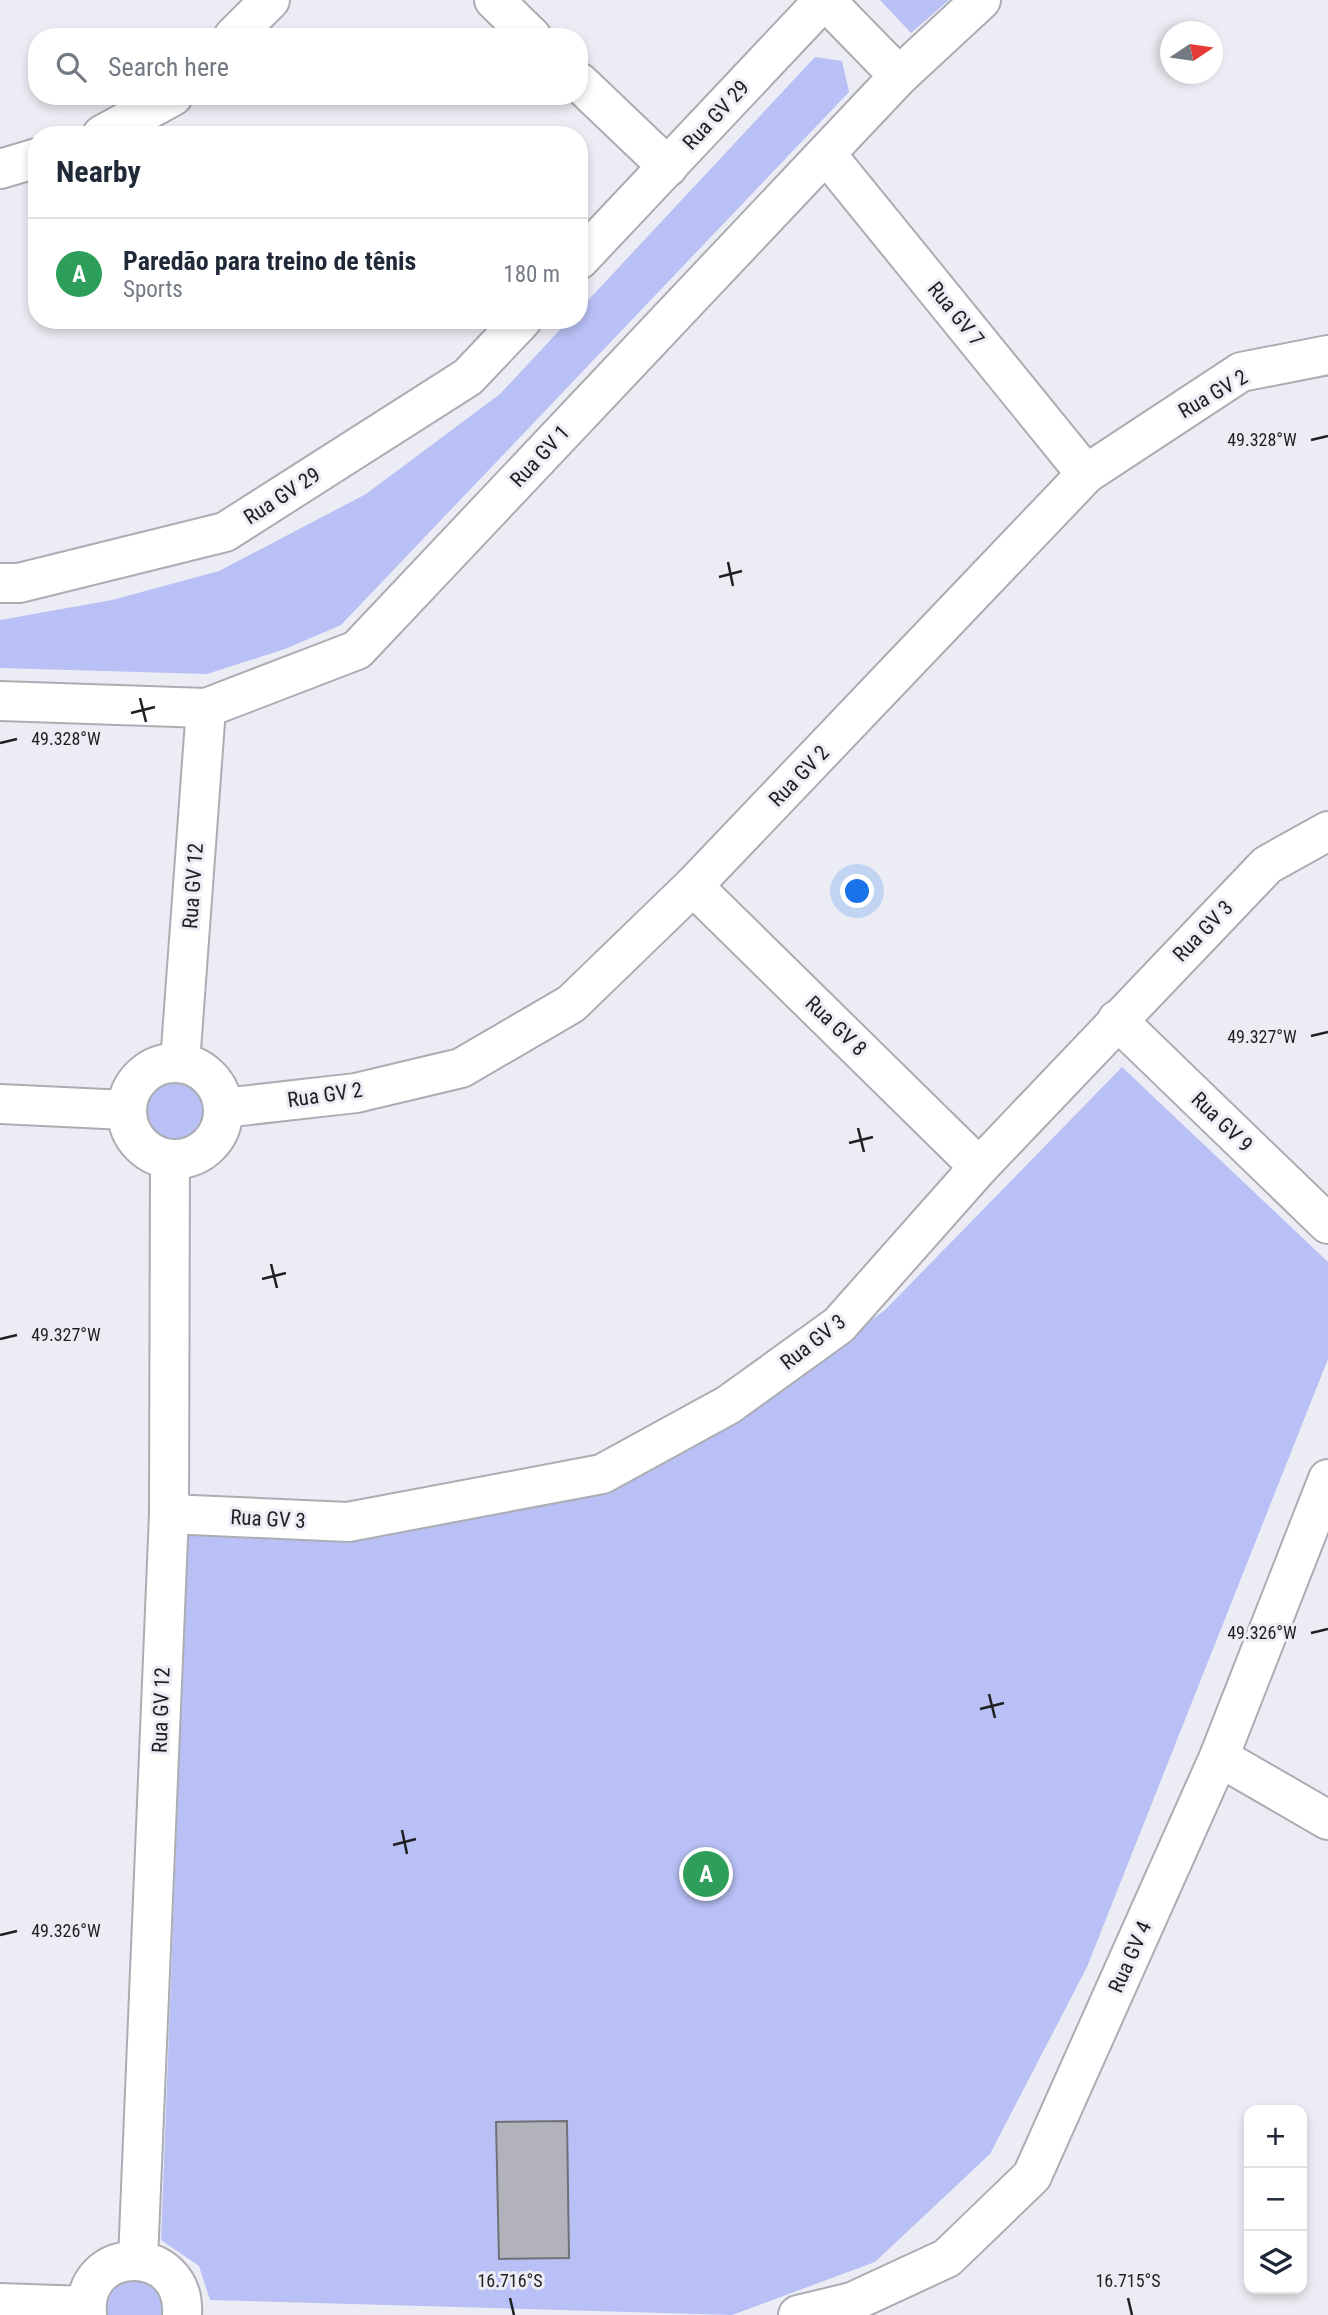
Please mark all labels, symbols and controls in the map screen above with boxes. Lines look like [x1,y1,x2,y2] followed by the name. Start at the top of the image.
[1160,21,1223,84] north arrow
[28,28,588,105] search box
[52,48,90,86] icon: search
[108,52,229,82] text: Search here
[678,75,754,155] street label: Rua GV 29
[56,154,141,189] text: Nearby
[123,246,416,276] text: Paredão para treino de tênis
[72,261,86,288] text: A
[503,261,560,288] text: 180 m
[123,276,183,303] text: Sports
[923,277,989,351] street label: Rua GV 7
[1174,365,1252,423] street label: Rua GV 2
[505,420,575,492] street label: Rua GV 1
[1227,429,1297,450] text: 49.328°W
[239,463,325,529] street label: Rua GV 29
[31,728,101,749] text: 49.328°W
[764,740,834,812] street label: Rua GV 2
[178,842,208,930] street label: Rua GV 12
[840,874,874,908] your location
[1168,895,1238,967] street label: Rua GV 3
[800,991,872,1061] street label: Rua GV 8
[1227,1026,1297,1047] text: 49.327°W
[286,1078,364,1112] street label: Rua GV 2
[1186,1087,1258,1157] street label: Rua GV 9
[776,1309,850,1375] street label: Rua GV 3
[31,1324,101,1345] text: 49.327°W
[230,1505,306,1533] street label: Rua GV 3
[1227,1622,1297,1643] text: 49.326°W
[148,1667,174,1753] street label: Rua GV 12
[683,1848,729,1900] pin: A
[1104,1918,1156,1996] street label: Rua GV 4
[31,1920,101,1941] text: 49.326°W
[1244,2105,1307,2294] map controls
[1244,2105,1307,2168] button: +
[1244,2168,1307,2231] button: −
[1244,2231,1307,2294] button: layers
[477,2270,543,2291] text: 16.716°S
[1095,2270,1161,2291] text: 16.715°S

